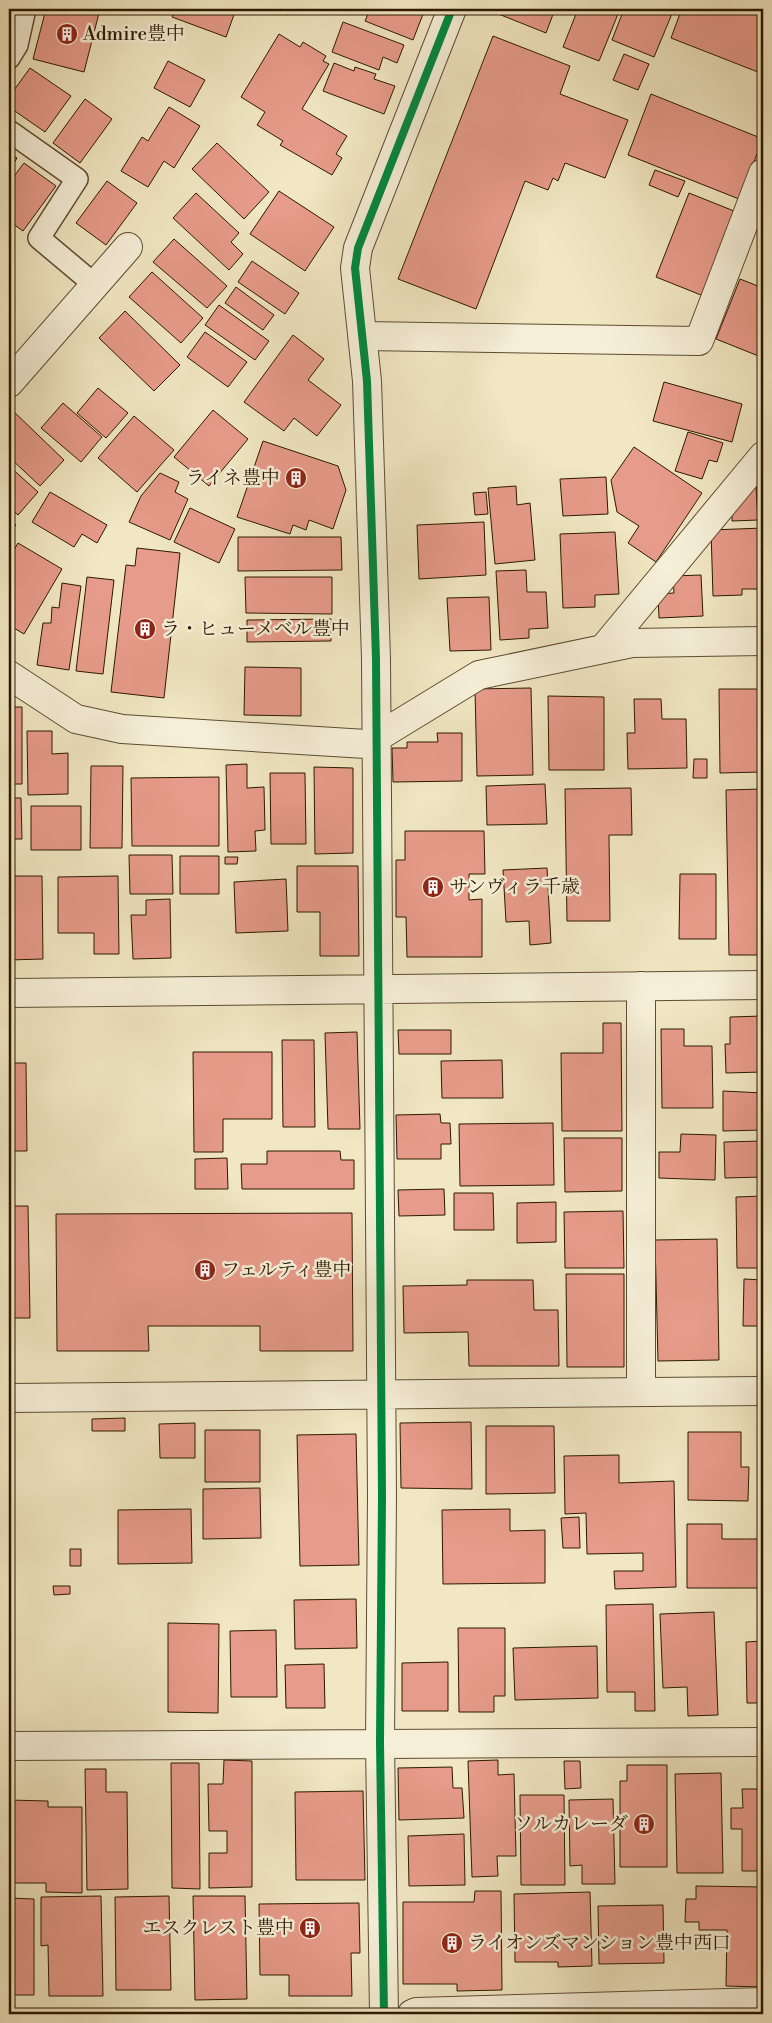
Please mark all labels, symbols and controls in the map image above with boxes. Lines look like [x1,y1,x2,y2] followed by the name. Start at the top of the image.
[55,22,79,46] building icon: Admire豊中
[82,22,185,46] place label: Admire豊中
[186,466,280,490] place label: ライネ豊中
[284,466,308,490] building icon: ライネ豊中
[133,617,157,641] building icon: ラ・ヒューメベル豊中
[161,617,350,641] place label: ラ・ヒューメベル豊中
[421,875,445,899] building icon: サンヴィラ千歳
[449,875,580,899] place label: サンヴィラ千歳
[193,1258,217,1282] building icon: フェルティ豊中
[221,1258,352,1282] place label: フェルティ豊中
[514,1812,628,1836] place label: ソルカレーダ
[632,1812,656,1836] building icon: ソルカレーダ
[143,1916,294,1940] place label: エスクレスト豊中
[298,1916,322,1940] building icon: エスクレスト豊中
[440,1931,464,1955] building icon: ライオンズマンション豊中西口
[468,1931,731,1955] place label: ライオンズマンション豊中西口

